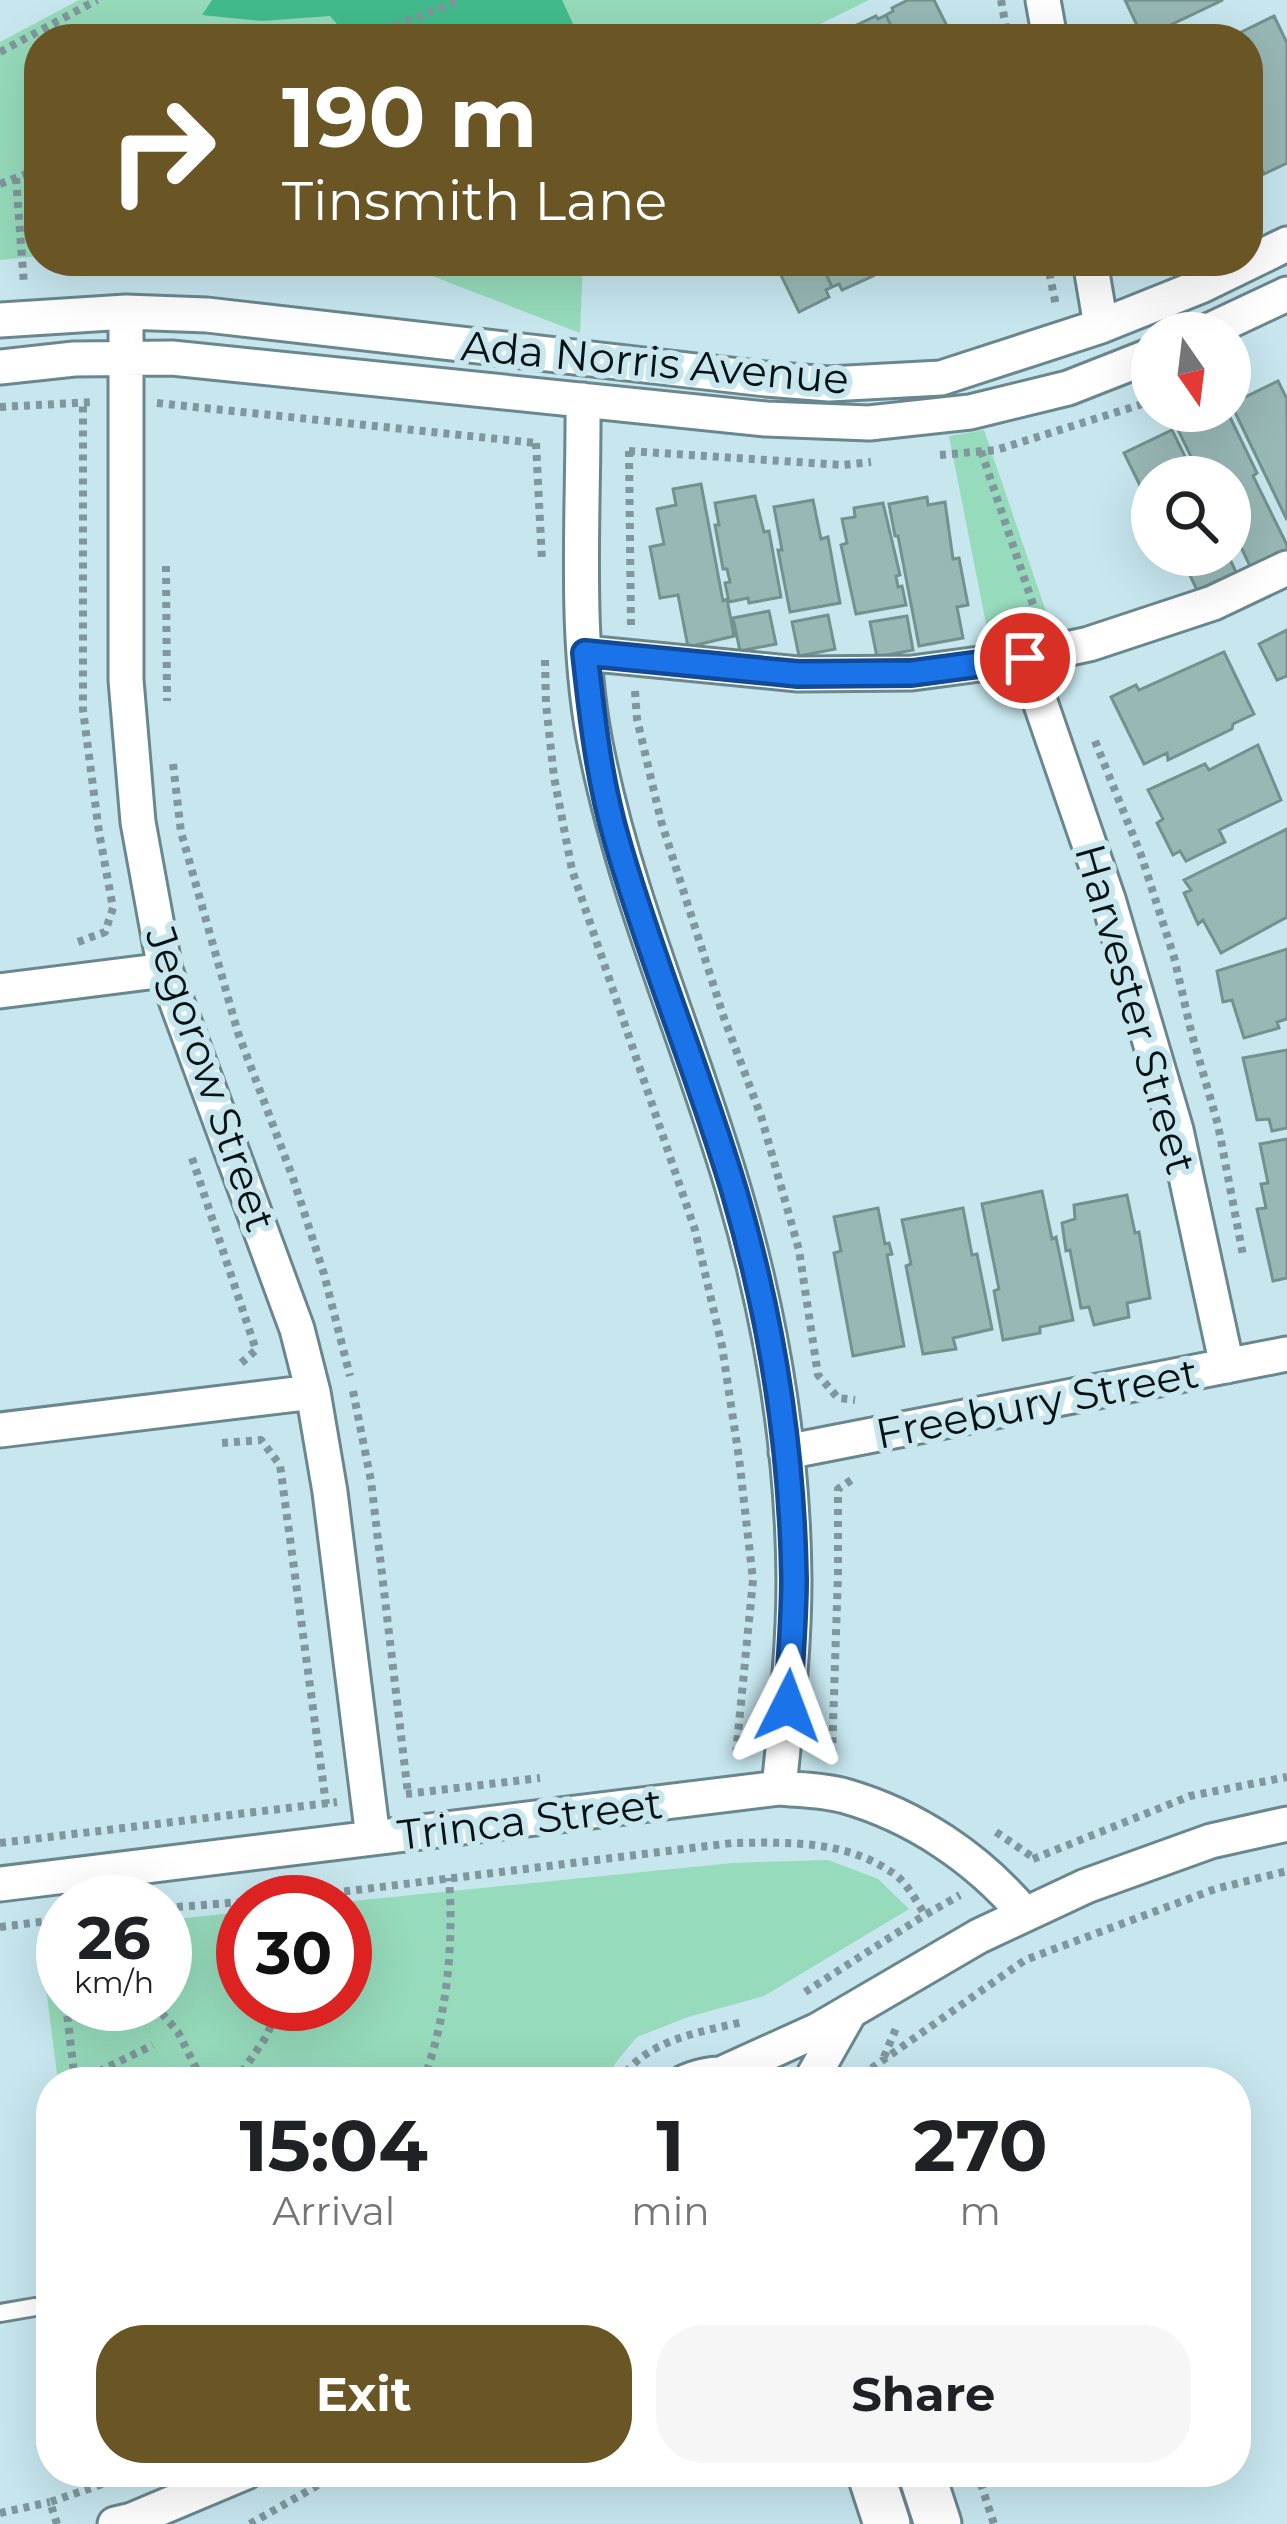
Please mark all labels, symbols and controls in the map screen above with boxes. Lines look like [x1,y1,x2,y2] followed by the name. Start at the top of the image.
[282,66,537,168] text: 190 m
[84,72,240,228] icon: right
[282,168,667,234] text: Tinsmith Lane
[1131,312,1251,432] north arrow
[1131,312,1251,576] map controls
[459,319,851,405] street label: Ada Norris Avenue
[1131,456,1251,576] button: search
[974,607,1076,709] pin
[992,625,1058,691] icon: arrive
[1064,838,1208,1180] street label: Harvester Street
[134,919,287,1238] street label: Jegorow Street
[871,1346,1203,1460] street label: Freebury Street
[725,1643,851,1769] position arrow
[395,1777,665,1861] street label: Trinca Street
[216,1875,372,2031] speed limit sign: 30
[77,1901,151,1974] text: 26
[74,1964,154,2001] text: km/h
[239,2101,428,2189] text: 15:04
[656,2101,685,2189] text: 1
[913,2101,1048,2189] text: 270
[272,2187,395,2235] text: Arrival
[631,2187,710,2235] text: min
[960,2187,1001,2235] text: m
[96,2325,632,2463] button: Exit
[656,2325,1191,2463] button: Share

